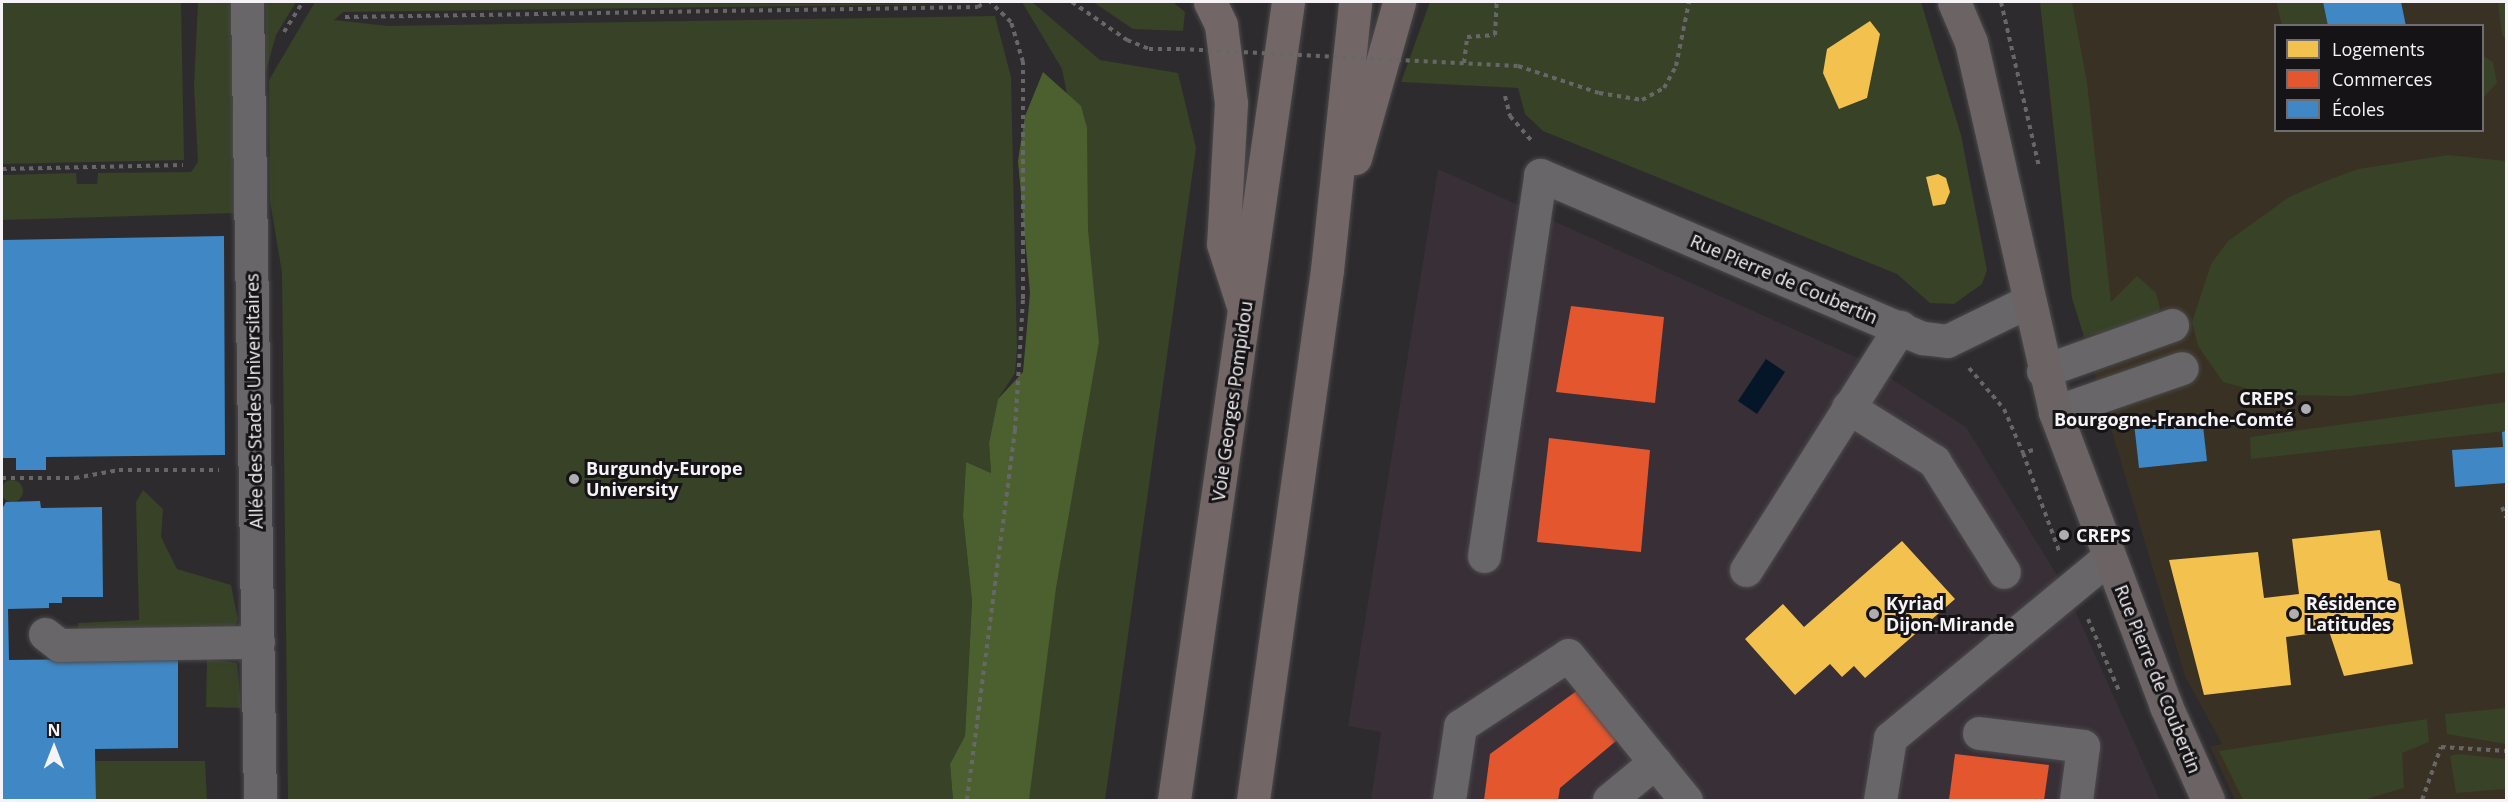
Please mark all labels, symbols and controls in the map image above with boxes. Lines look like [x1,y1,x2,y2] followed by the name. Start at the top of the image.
[2274,24,2484,132] legend
[2332,37,2425,61] text: Logements
[2332,67,2432,91] text: Commerces
[2332,97,2385,121] text: Écoles
[1687,230,1881,328] street label: Rue Pierre de Coubertin
[241,273,267,529] street label: Allée des Stades Universitaires
[1207,299,1257,503] street label: Voie Georges Pompidou
[2054,388,2294,430] place label: CREPS Bourgogne-Franche-Comté
[2299,402,2313,416] marker: CREPS Bourgogne-Franche-Comté
[586,458,743,500] place label: Burgundy-Europe University
[567,472,581,486] marker: Burgundy-Europe University
[2076,524,2131,546] place label: CREPS
[2057,528,2071,542] marker: CREPS
[2110,582,2206,776] street label: Rue Pierre de Coubertin
[1886,593,2014,636] place label: Kyriad Dijon-Mirande
[2306,593,2397,636] place label: Résidence Latitudes
[1867,607,1881,621] marker: Kyriad Dijon-Mirande
[2287,607,2301,621] marker: Résidence Latitudes
[24,718,84,778] north arrow
[47,719,61,741] text: N

